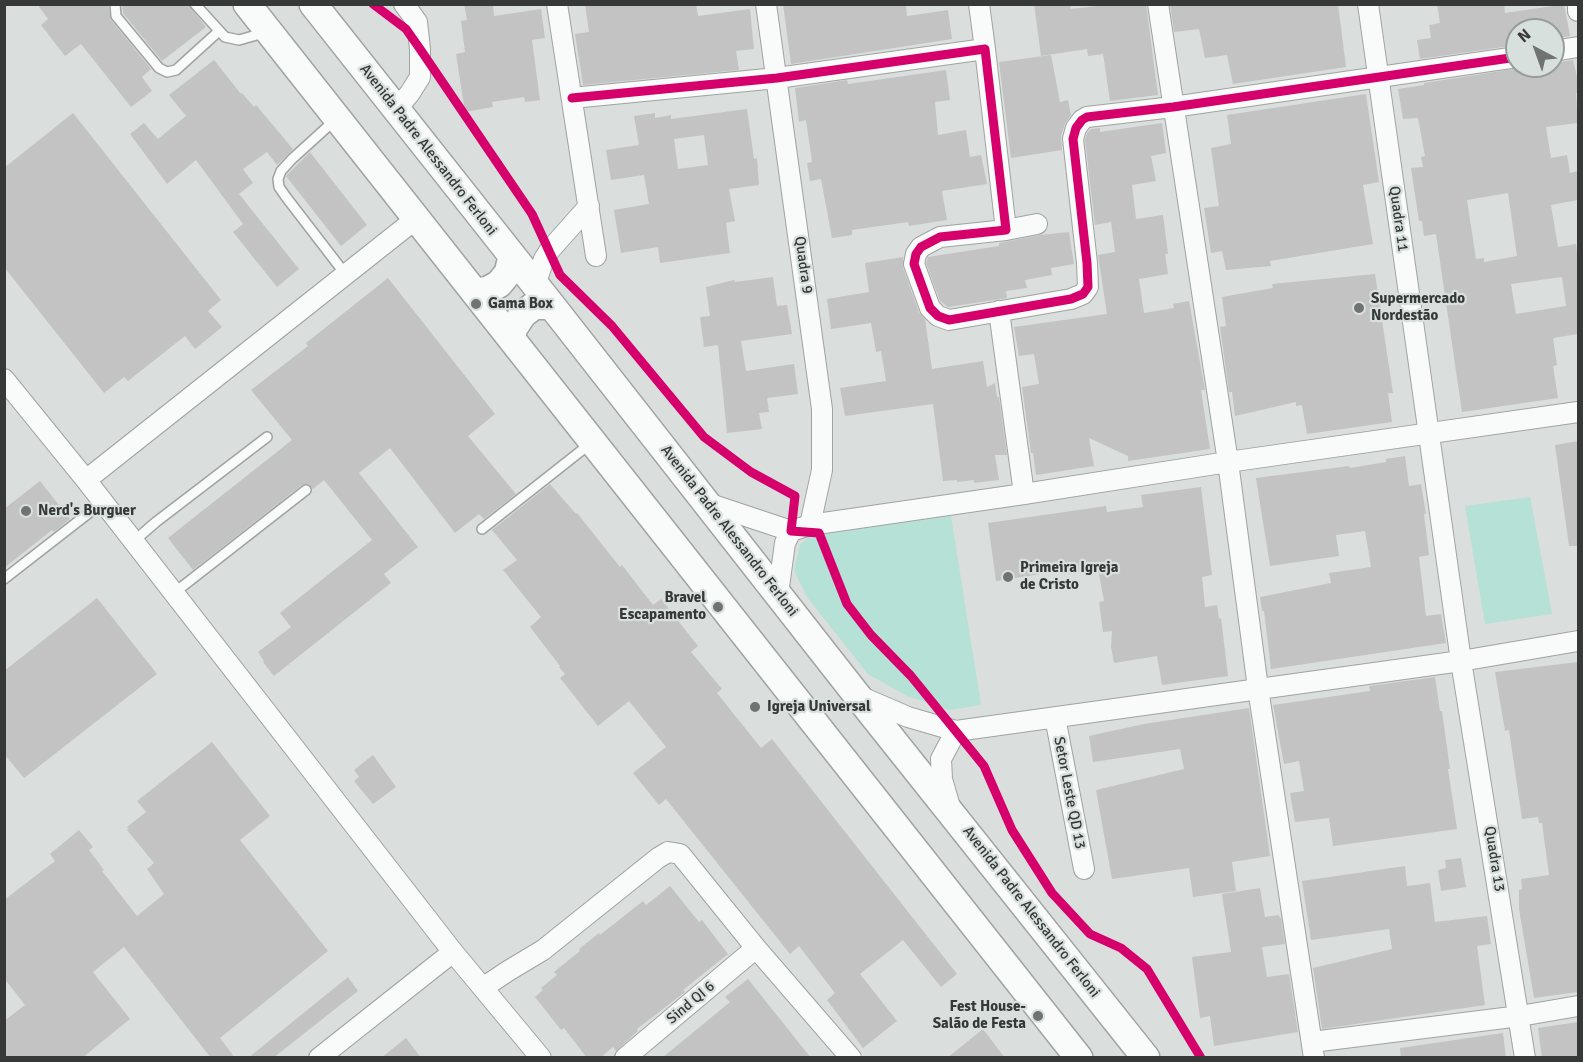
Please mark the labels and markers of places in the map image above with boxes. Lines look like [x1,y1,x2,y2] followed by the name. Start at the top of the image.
[1371,290,1465,325] place label: Supermercado Nordestão
[488,295,553,313] place label: Gama Box
[469,297,483,311] marker: Gama Box
[1352,301,1366,315] marker: Supermercado Nordestão
[38,502,136,520] place label: Nerd's Burguer
[19,504,33,518] marker: Nerd's Burguer
[1020,559,1118,594] place label: Primeira Igreja de Cristo
[1001,570,1015,584] marker: Primeira Igreja de Cristo
[619,589,706,624] place label: Bravel Escapamento
[711,600,725,614] marker: Bravel Escapamento
[767,698,871,716] place label: Igreja Universal
[748,700,762,714] marker: Igreja Universal
[933,998,1026,1033] place label: Fest House- Salão de Festa
[1031,1009,1045,1023] marker: Fest House- Salão de Festa

